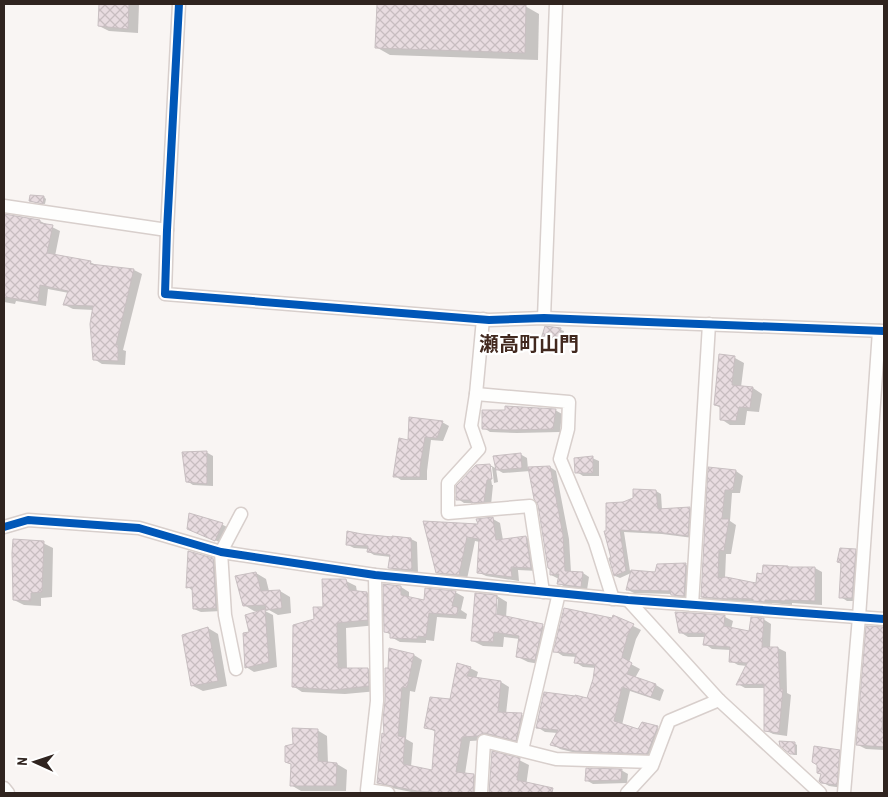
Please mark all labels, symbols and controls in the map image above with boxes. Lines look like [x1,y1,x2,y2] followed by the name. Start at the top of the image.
[479,330,579,357] district label: 瀬高町山門
[10,737,60,787] north arrow
[13,757,31,766] text: N

